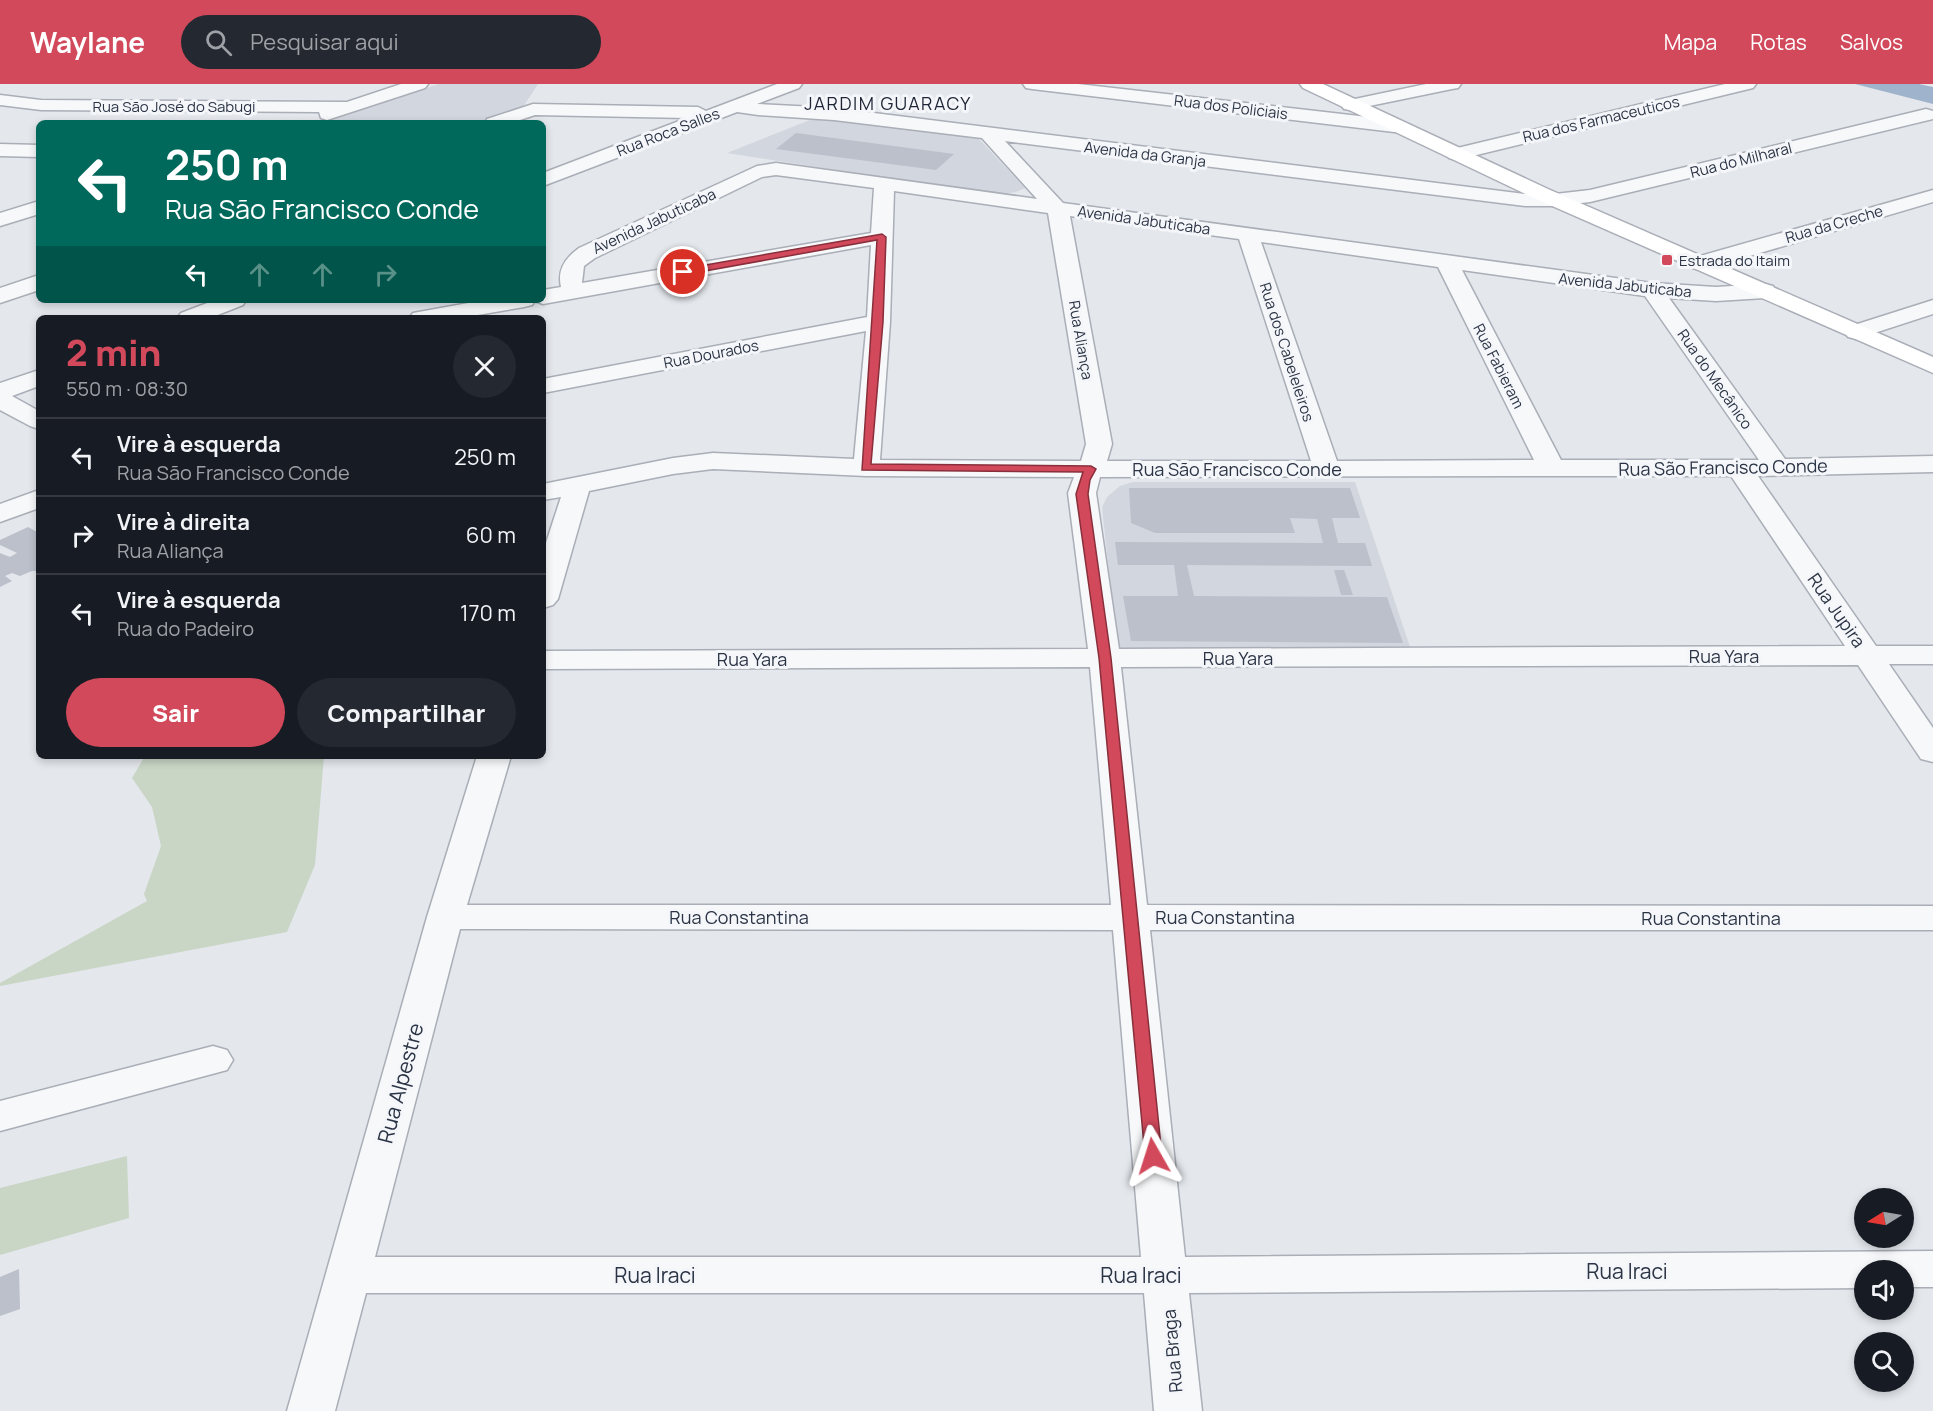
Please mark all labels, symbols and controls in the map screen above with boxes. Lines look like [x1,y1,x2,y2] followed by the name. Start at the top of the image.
[181,15,601,69] search box
[30,23,145,61] text: Waylane
[202,26,235,59] icon: search
[250,27,399,57] text: Pesquisar aqui
[1664,28,1717,56] text: Mapa
[1750,28,1807,56] text: Rotas
[1840,28,1903,56] text: Salvos
[1173,90,1289,124] street label: Rua dos Policiais
[804,91,972,115] district label: JARDIM GUARACY
[1521,91,1682,147] street label: Rua dos Farmaceuticos
[92,96,256,117] street label: Rua São José do Sabugi
[613,103,723,161] street label: Rua Roca Salles
[165,135,288,193] text: 250 m
[1083,136,1207,172] street label: Avenida da Granja
[1688,137,1794,183] street label: Rua do Milharal
[66,144,144,222] icon: left
[589,183,719,259] street label: Avenida Jabuticaba
[165,190,479,227] text: Rua São Francisco Conde
[1076,200,1212,240] street label: Avenida Jabuticaba
[1783,200,1885,248] street label: Rua da Creche
[657,246,708,297] pin
[1679,250,1790,271] place label: Estrada do Itaim
[1660,253,1674,267] marker: Estrada do Itaim
[666,255,699,288] icon: arrive
[180,258,213,291] icon: left
[243,258,276,291] icon: ahead
[306,258,339,291] icon: ahead
[369,258,402,291] icon: right
[1557,268,1693,302] street label: Avenida Jabuticaba
[1255,280,1319,424] street label: Rua dos Cabeleleiros
[1064,299,1098,381] street label: Rua Aliança
[1469,320,1529,412] street label: Rua Fabieram
[1673,325,1757,433] street label: Rua do Mecânico
[66,328,161,377] text: 2 min
[662,334,761,374] street label: Rua Dourados
[453,335,516,398] button: close
[66,375,188,402] text: 550 m · 08:30
[117,429,281,459] text: Vire à esquerda
[66,441,99,474] icon: left
[454,442,516,472] text: 250 m
[1618,453,1828,481] street label: Rua São Francisco Conde
[1132,457,1342,481] street label: Rua São Francisco Conde
[117,459,350,486] text: Rua São Francisco Conde
[117,507,250,537] text: Vire à direita
[66,519,99,552] icon: right
[466,520,516,550] text: 60 m
[117,537,224,564] text: Rua Aliança
[1803,568,1871,652] street label: Rua Jupira
[117,585,281,615] text: Vire à esquerda
[66,597,99,630] icon: left
[460,598,516,628] text: 170 m
[117,615,254,642] text: Rua do Padeiro
[1689,644,1759,668] street label: Rua Yara
[1203,646,1273,670] street label: Rua Yara
[717,647,787,671] street label: Rua Yara
[66,678,285,747] button: Sair
[297,678,516,747] button: Compartilhar
[669,905,809,929] street label: Rua Constantina
[1155,905,1295,929] street label: Rua Constantina
[1641,906,1781,930] street label: Rua Constantina
[370,1020,430,1146] street label: Rua Alpestre
[1121,1124,1185,1188] position arrow
[1854,1188,1914,1248] north arrow
[1854,1188,1914,1392] map controls
[1586,1257,1668,1285] street label: Rua Iraci
[1854,1260,1914,1320] button: sound
[614,1261,696,1289] street label: Rua Iraci
[1100,1261,1182,1289] street label: Rua Iraci
[1156,1308,1188,1394] street label: Rua Braga
[1854,1332,1914,1392] button: search

